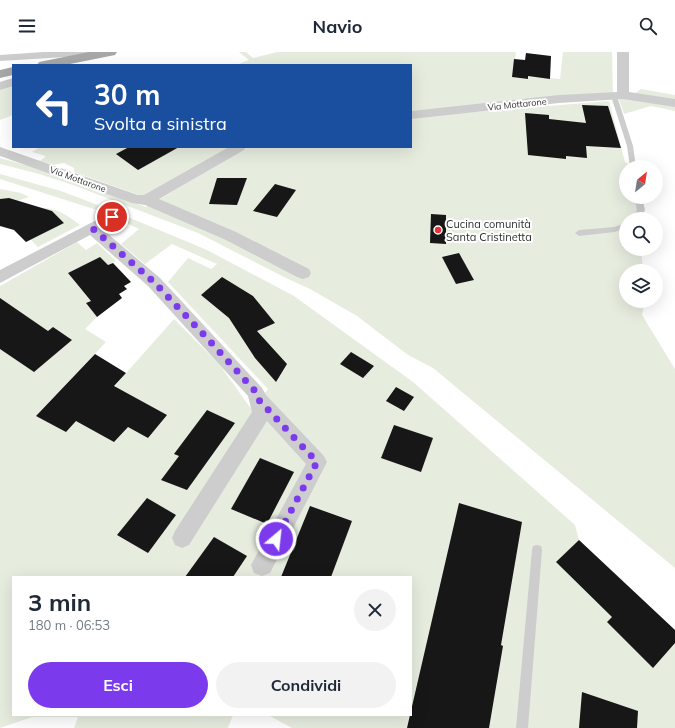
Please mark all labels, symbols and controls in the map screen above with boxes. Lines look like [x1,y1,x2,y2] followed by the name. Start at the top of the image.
[16,15,38,37] icon: menu
[313,15,362,38] text: Navio
[637,15,659,37] icon: search
[94,77,160,112] text: 30 m
[28,80,80,132] icon: left
[487,95,547,113] street label: Via Mottarone
[94,112,227,135] text: Svolta a sinistra
[619,160,663,204] north arrow
[619,160,663,308] map controls
[48,164,108,194] street label: Via Mottarone
[95,200,129,234] pin
[101,206,123,228] icon: arrive
[619,212,663,256] button: search
[446,217,532,244] place label: Cucina comunità Santa Cristinetta
[433,225,443,235] marker: Cucina comunità Santa Cristinetta
[619,264,663,308] button: layers
[255,518,297,560] position arrow
[28,587,91,617] text: 3 min
[354,589,396,631] button: close
[28,617,110,633] text: 180 m · 06:53
[28,662,208,708] button: Esci
[216,662,396,708] button: Condividi

